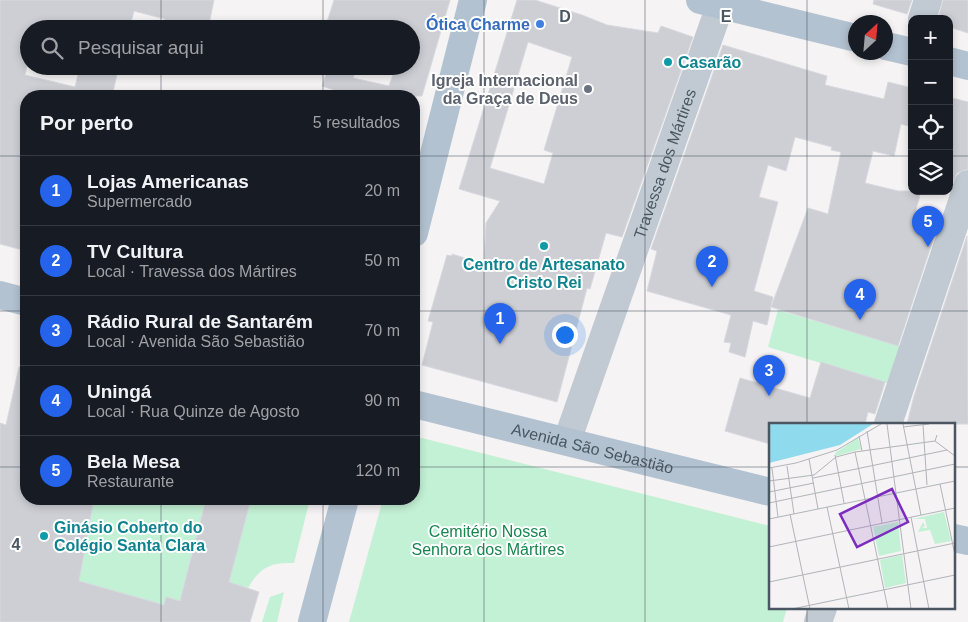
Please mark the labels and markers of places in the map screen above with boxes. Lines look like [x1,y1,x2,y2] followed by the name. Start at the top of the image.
[426,15,530,33] place label: Ótica Charme
[534,18,546,30] marker: Ótica Charme
[678,54,741,71] place label: Casarão
[662,56,674,68] marker: Casarão
[431,72,578,107] place label: Igreja Internacional da Graça de Deus
[582,83,594,95] marker: Igreja Internacional da Graça de Deus
[912,206,944,247] pin: 5
[538,240,550,252] marker: Centro de Artesanato Cristo Rei
[696,246,728,287] pin: 2
[463,256,625,291] place label: Centro de Artesanato Cristo Rei
[844,279,876,320] pin: 4
[484,303,516,344] pin: 1
[753,355,785,396] pin: 3
[54,519,205,554] place label: Ginásio Coberto do Colégio Santa Clara
[38,530,50,542] marker: Ginásio Coberto do Colégio Santa Clara

